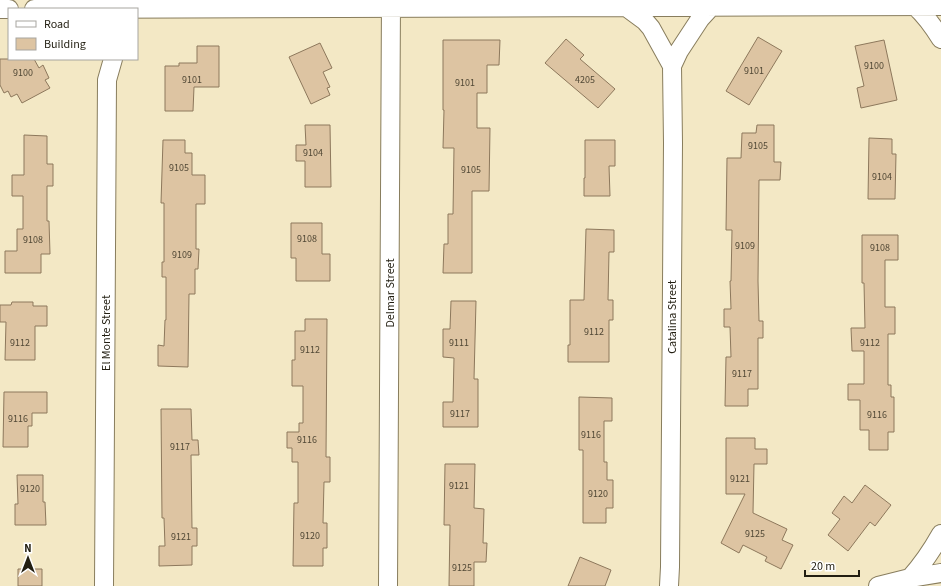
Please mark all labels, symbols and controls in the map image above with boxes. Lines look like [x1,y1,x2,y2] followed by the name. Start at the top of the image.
[8,8,138,60] legend
[44,16,70,33] text: Road
[44,36,86,53] text: Building
[864,59,884,73] house number: 9100
[744,64,764,78] house number: 9101
[13,66,33,80] house number: 9100
[182,73,202,87] house number: 9101
[575,73,595,87] house number: 4205
[455,76,475,90] house number: 9101
[748,139,768,153] house number: 9105
[303,146,323,160] house number: 9104
[169,161,189,175] house number: 9105
[461,163,481,177] house number: 9105
[872,170,892,184] house number: 9104
[297,232,317,246] house number: 9108
[23,233,43,247] house number: 9108
[735,239,755,253] house number: 9109
[870,241,890,255] house number: 9108
[172,248,192,262] house number: 9109
[382,258,399,328] street label: Delmar Street
[664,280,681,354] street label: Catalina Street
[98,295,115,371] street label: El Monte Street
[584,325,604,339] house number: 9112
[10,336,30,350] house number: 9112
[449,336,469,350] house number: 9111
[860,336,880,350] house number: 9112
[300,343,320,357] house number: 9112
[732,367,752,381] house number: 9117
[450,407,470,421] house number: 9117
[867,408,887,422] house number: 9116
[8,412,28,426] house number: 9116
[581,428,601,442] house number: 9116
[297,433,317,447] house number: 9116
[170,440,190,454] house number: 9117
[730,472,750,486] house number: 9121
[449,479,469,493] house number: 9121
[20,482,40,496] house number: 9120
[588,487,608,501] house number: 9120
[745,527,765,541] house number: 9125
[300,529,320,543] house number: 9120
[171,530,191,544] house number: 9121
[8,538,48,578] north arrow
[24,541,32,556] text: N
[805,552,859,578] scale bar
[811,558,835,575] text: 20 m
[452,561,472,575] house number: 9125

